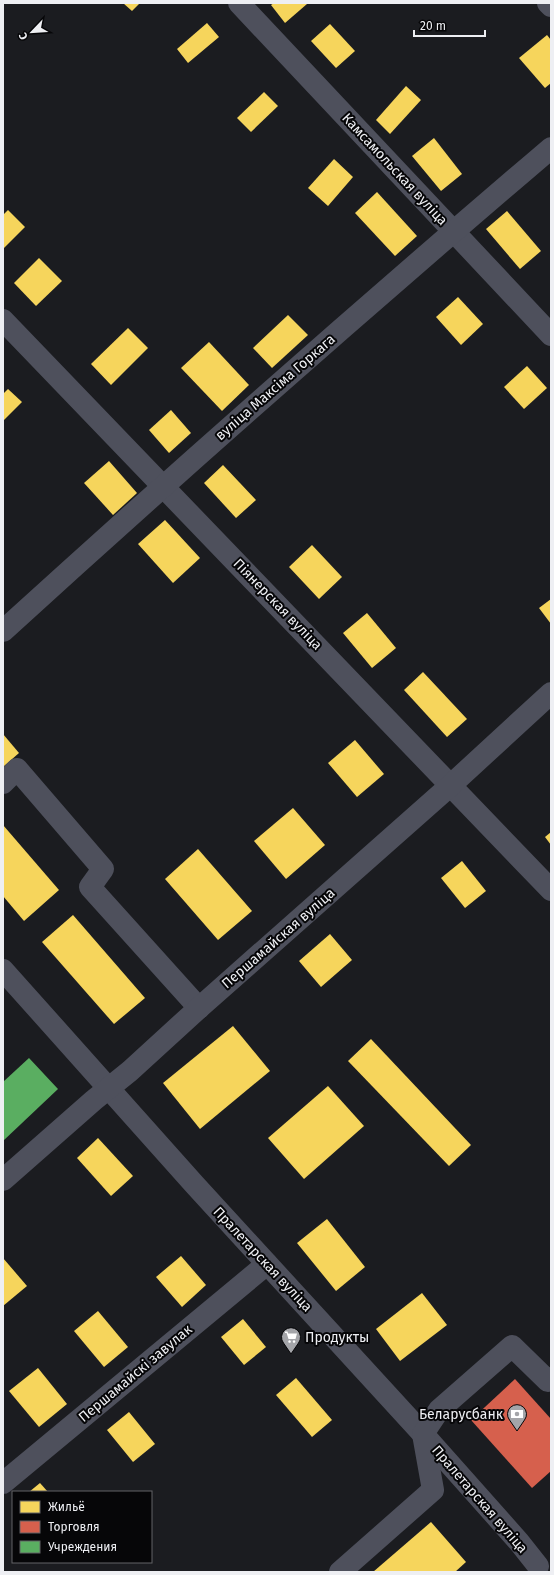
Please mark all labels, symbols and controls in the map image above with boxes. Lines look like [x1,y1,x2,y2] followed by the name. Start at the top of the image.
[12,12,52,52] north arrow
[414,12,485,38] scale bar
[420,19,446,33] text: 20 m
[16,30,31,42] text: С
[338,110,451,229] street label: Камсамольская вуліца
[212,331,339,444] street label: вуліца Максіма Горкага
[230,555,326,654] street label: Піянерская вуліца
[218,885,338,992] street label: Першамайская вуліца
[210,1203,316,1315] street label: Пралетарская вуліца
[75,1320,196,1426] street label: Першамайскі завулак
[280,1326,302,1354] supermarket icon: Продукты
[305,1329,369,1346] place label: Продукты
[506,1403,528,1431] bank icon: Беларусбанк
[419,1406,504,1423] place label: Беларусбанк
[428,1442,531,1557] street label: Пралетарская вуліца
[12,1491,152,1563] legend
[48,1500,85,1514] text: Жильё
[48,1520,100,1534] text: Торговля
[48,1540,117,1554] text: Учреждения

